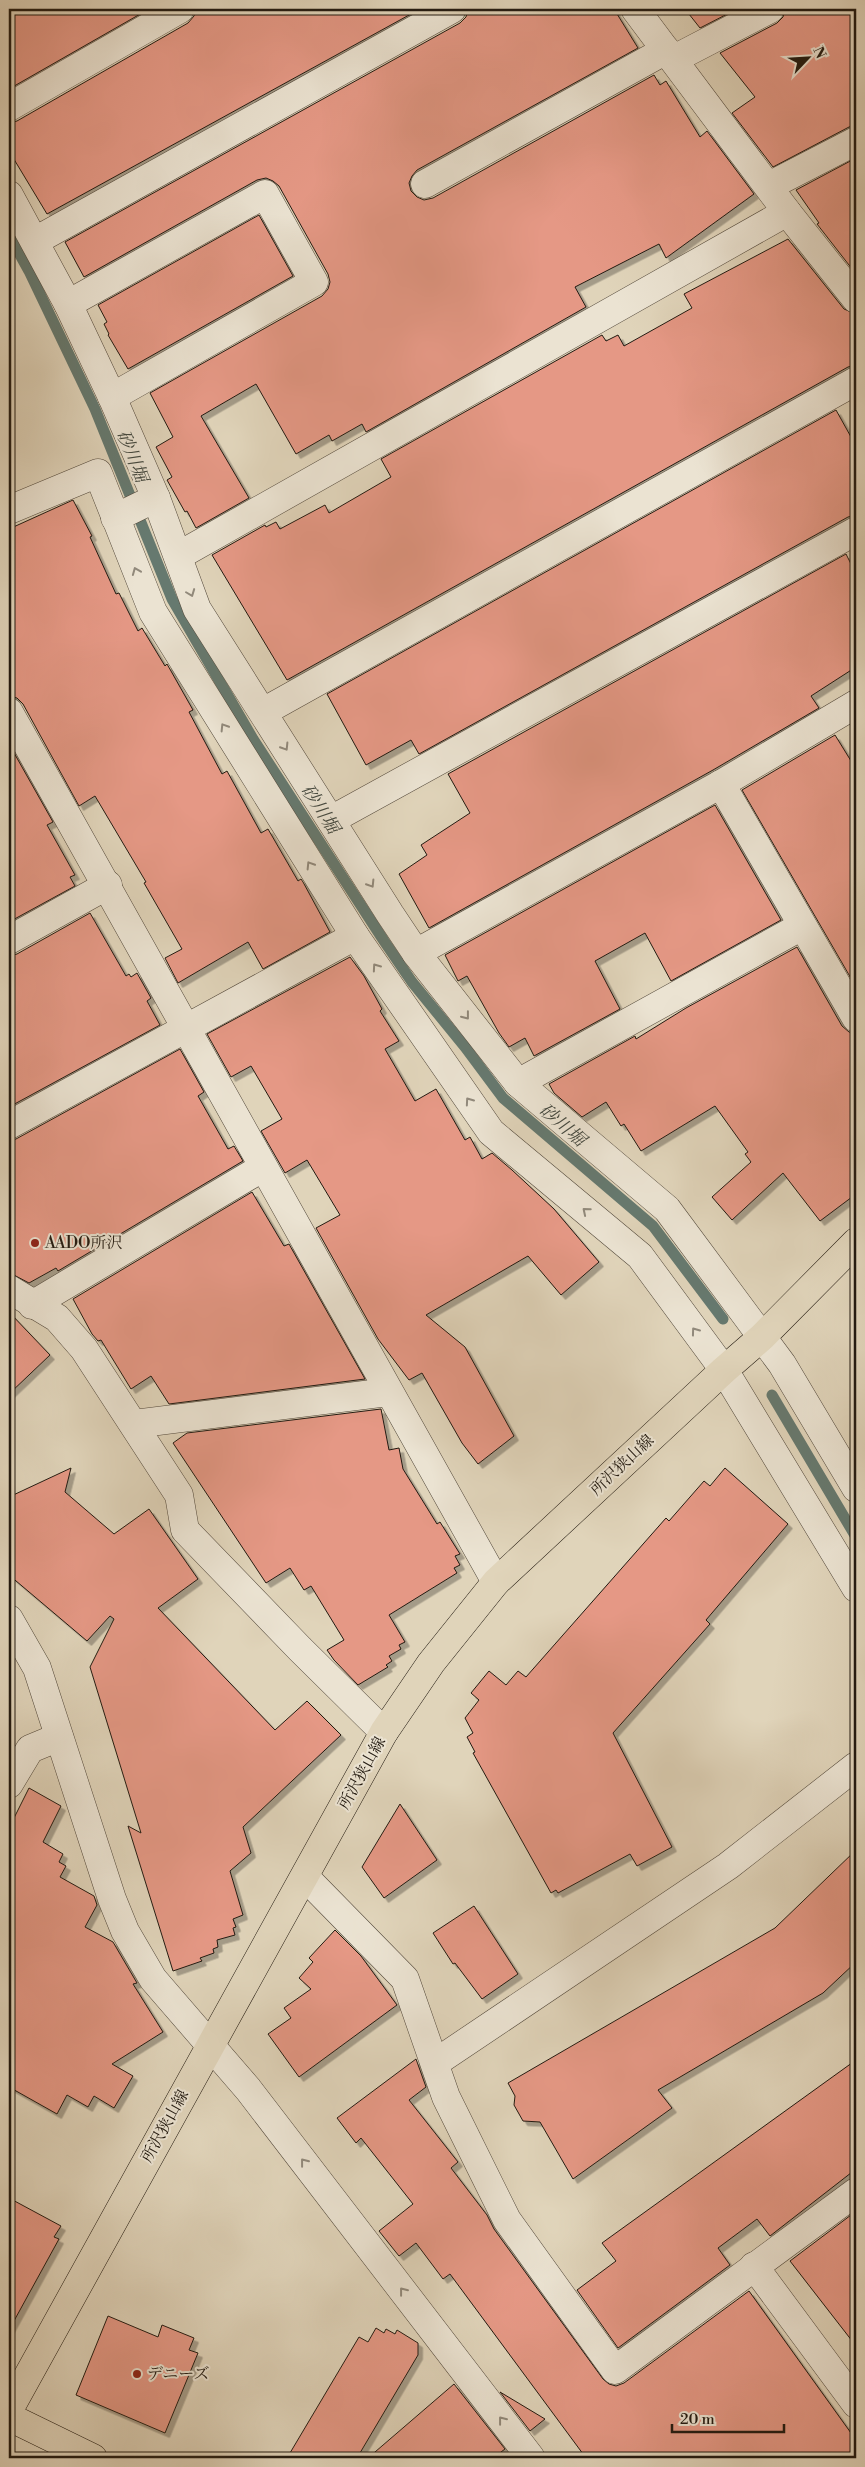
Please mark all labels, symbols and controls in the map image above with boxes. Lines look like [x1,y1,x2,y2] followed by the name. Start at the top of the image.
[782,32,832,82] north arrow
[808,44,829,62] text: N
[111,427,154,488] water label: 砂川堀
[132,567,142,576] one-way arrow
[185,588,196,597] one-way arrow
[221,723,231,732] one-way arrow
[278,741,288,750] one-way arrow
[296,780,346,840] water label: 砂川堀
[307,861,317,870] one-way arrow
[365,879,375,888] one-way arrow
[373,963,382,973] one-way arrow
[460,1010,468,1019] one-way arrow
[466,1097,475,1106] one-way arrow
[534,1099,592,1153] water label: 砂川堀
[583,1208,592,1217] one-way arrow
[44,1233,123,1253] place label: AADO所沢
[29,1237,41,1249] marker: AADO所沢
[692,1327,701,1337] one-way arrow
[586,1430,658,1500] street label: 所沢狭山線
[334,1733,390,1813] street label: 所沢狭山線
[137,2086,193,2166] street label: 所沢狭山線
[301,2159,309,2168] one-way arrow
[400,2288,408,2297] one-way arrow
[147,2364,210,2384] place label: デニーズ
[131,2368,143,2380] marker: デニーズ
[672,2402,785,2434] scale bar
[680,2410,715,2429] text: 20 m
[499,2417,507,2426] one-way arrow

